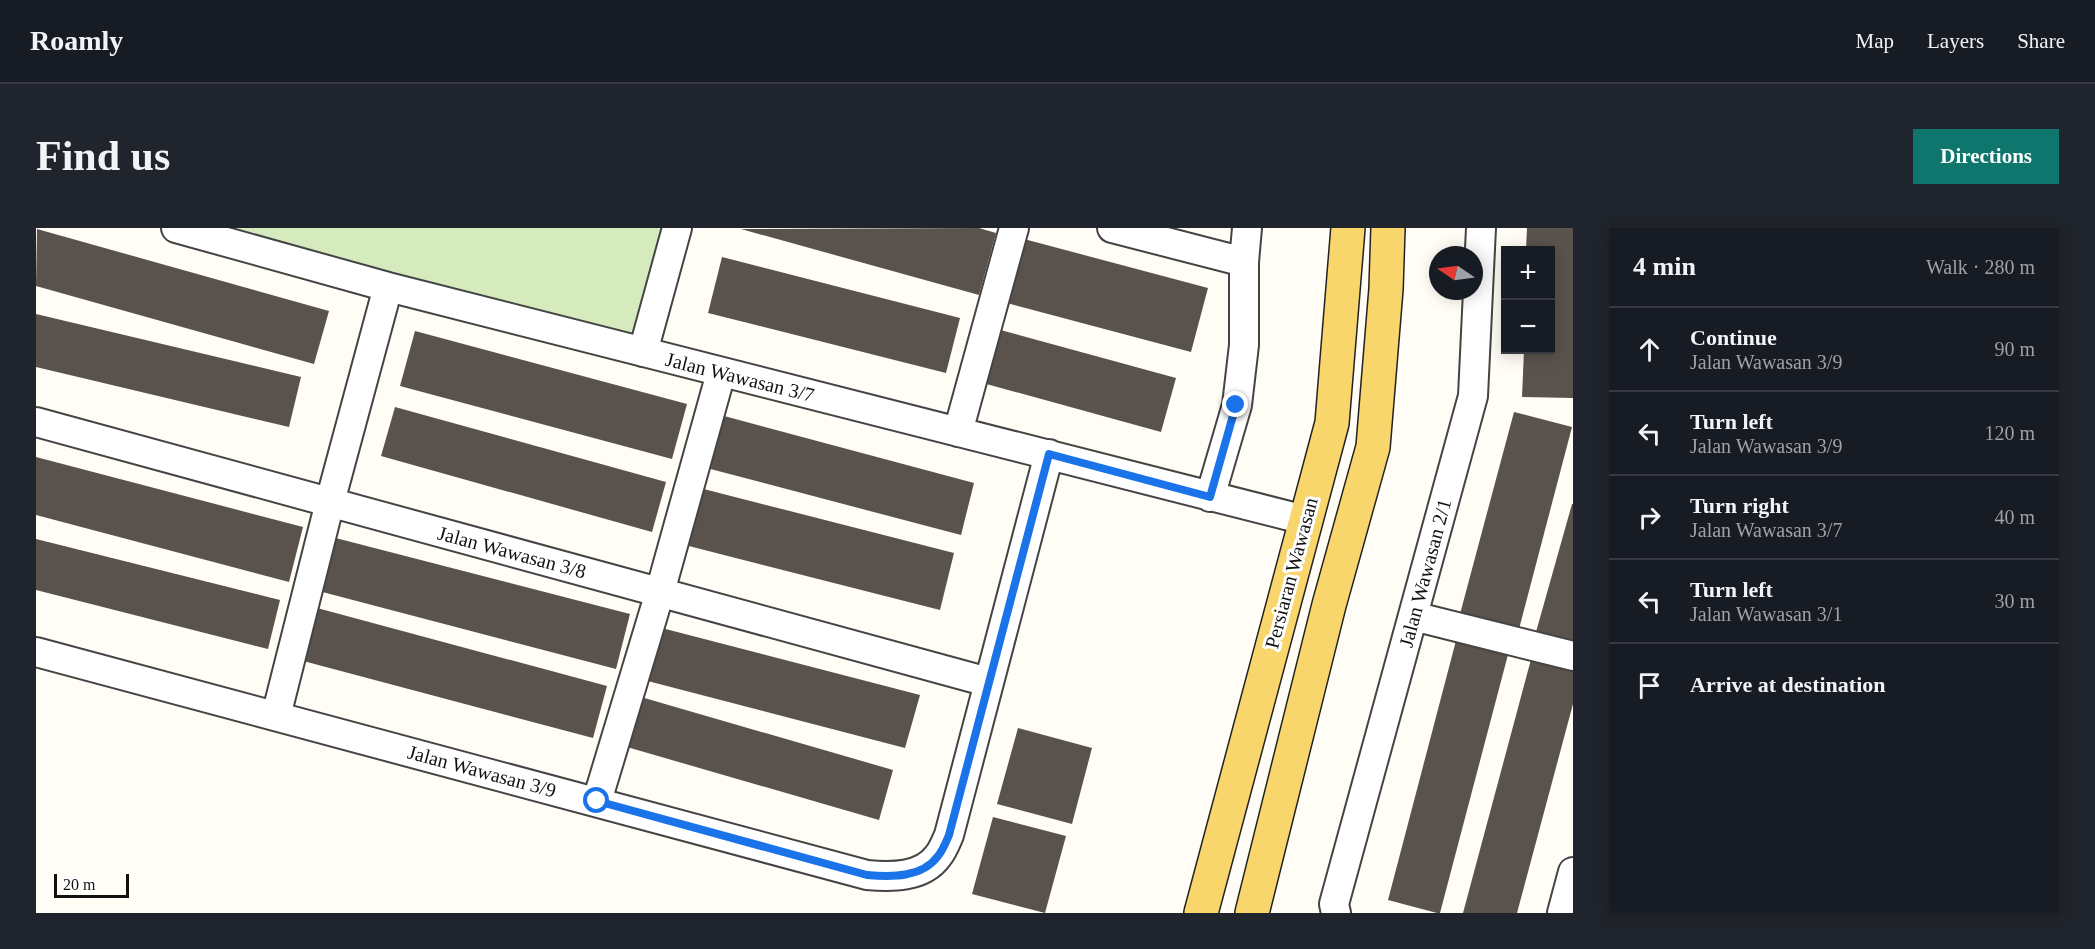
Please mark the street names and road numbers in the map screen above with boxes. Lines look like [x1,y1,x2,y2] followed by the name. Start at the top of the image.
[663,348,817,406] street label: Jalan Wawasan 3/7
[1260,495,1322,651] street label: Persiaran Wawasan
[1395,497,1455,649] street label: Jalan Wawasan 2/1
[436,522,588,582] street label: Jalan Wawasan 3/8
[406,741,558,801] street label: Jalan Wawasan 3/9

